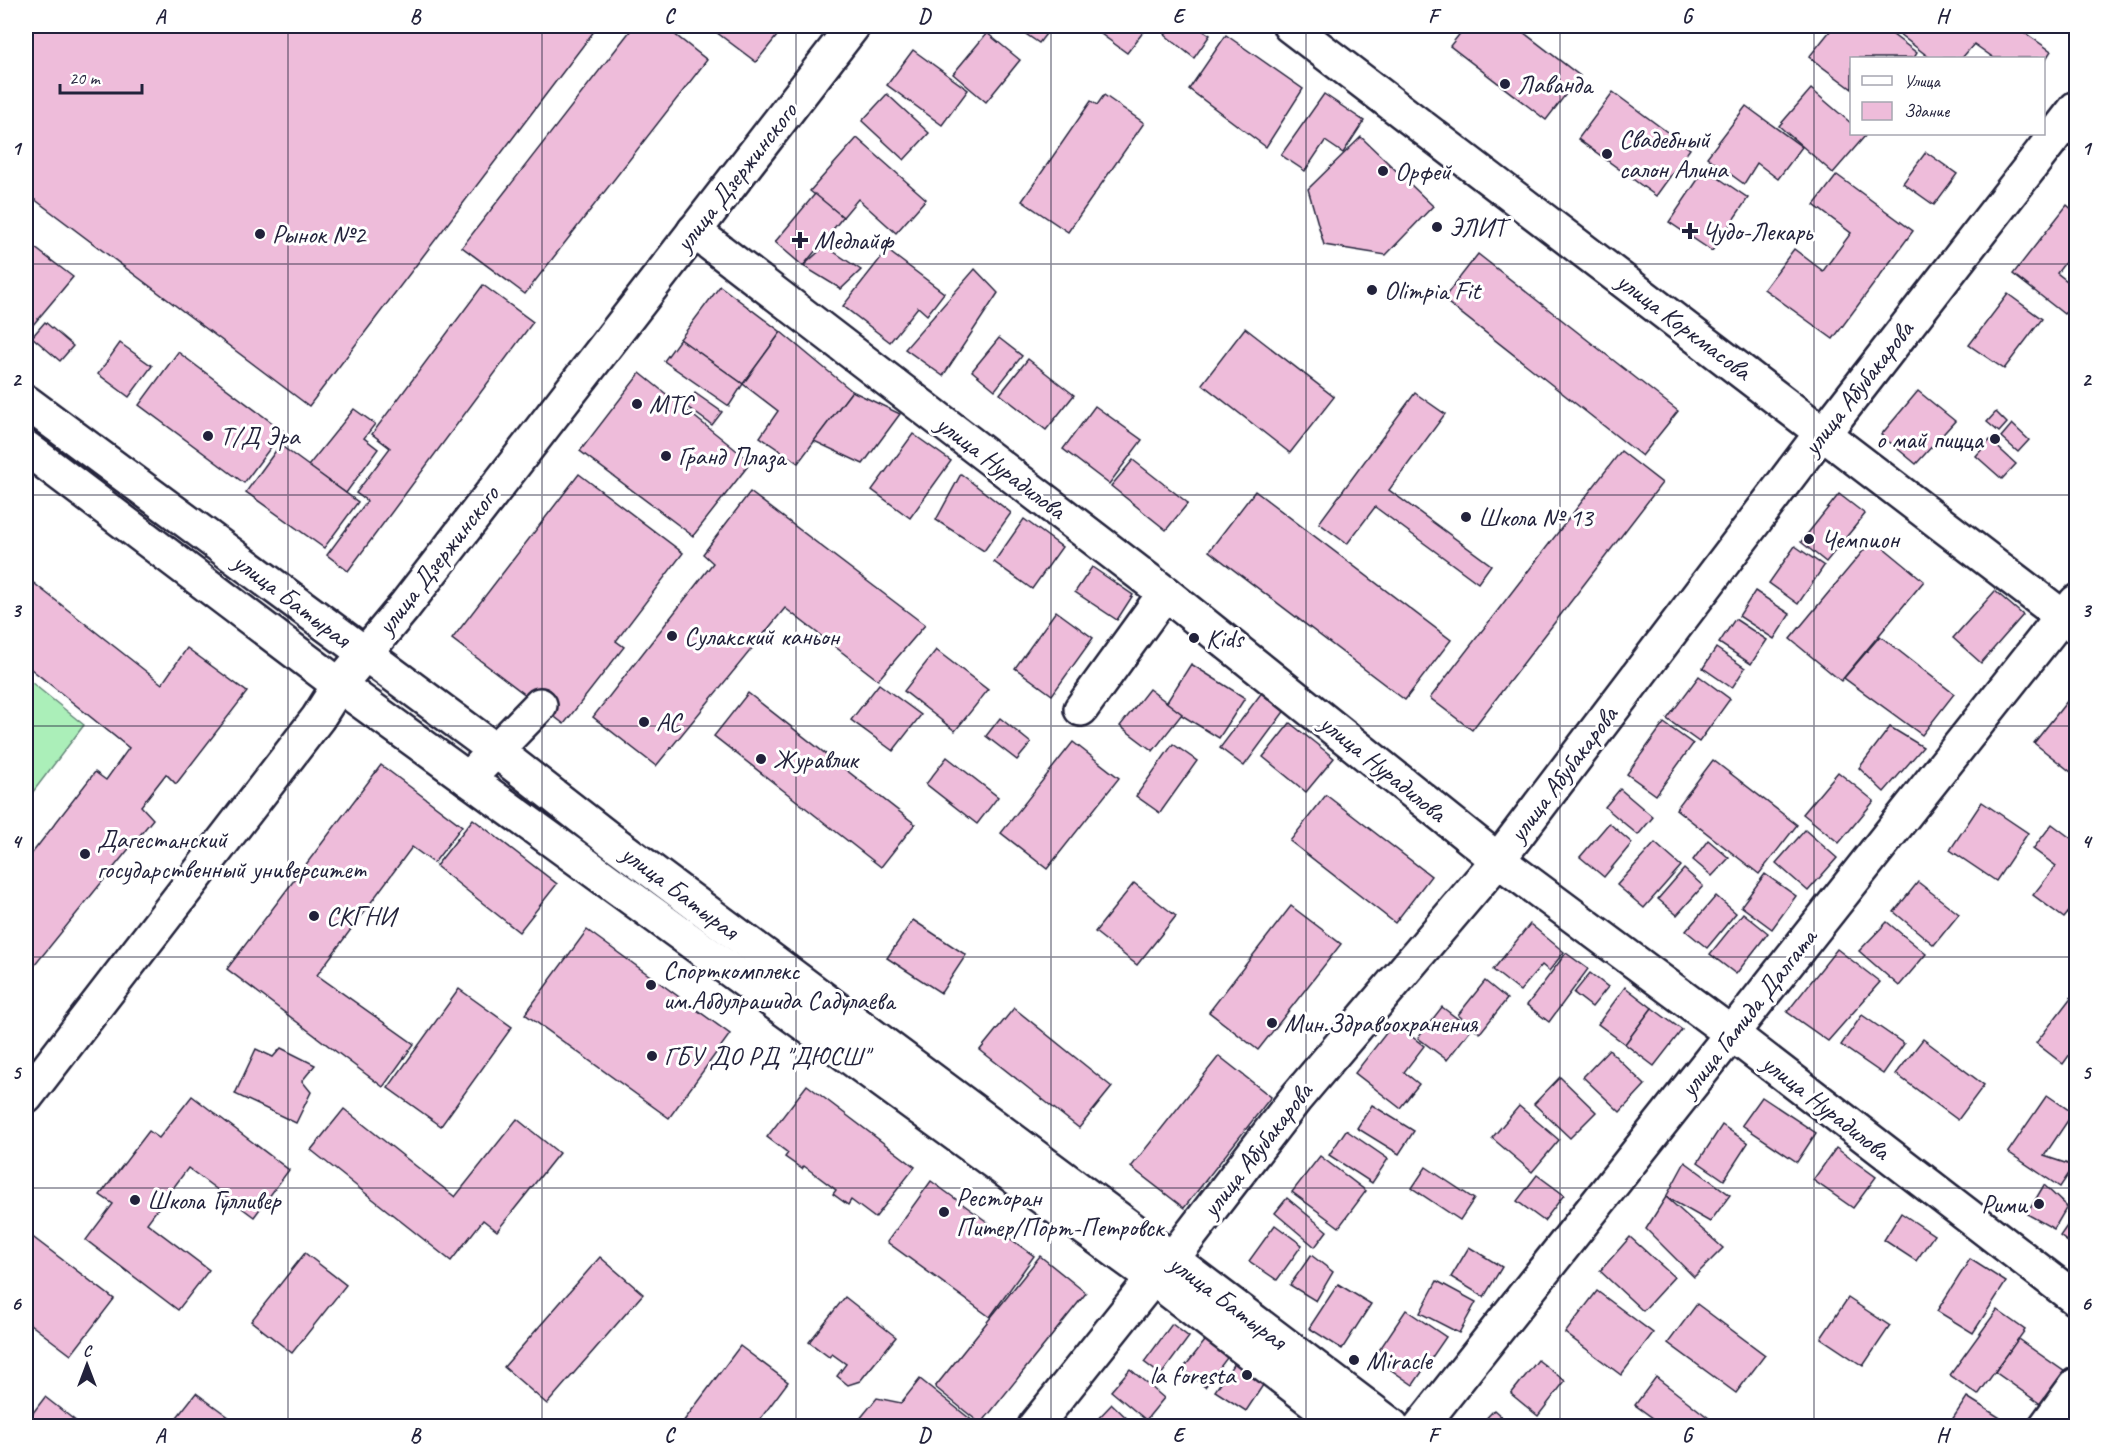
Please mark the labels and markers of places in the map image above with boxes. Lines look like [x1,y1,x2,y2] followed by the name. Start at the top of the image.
[1517,68,1594,101] place label: Лаванда
[1498,77,1512,91] marker: Лаванда
[1619,123,1729,186] place label: Свадебный салон Алина
[1600,147,1614,161] marker: Свадебный салон Алина
[1395,155,1453,188] place label: Орфей
[1376,164,1390,178] marker: Орфей
[1449,211,1511,244] place label: ЭЛИТ
[1702,215,1814,248] place label: Чудо-Лекарь
[272,218,368,251] place label: Рынок №2
[1430,220,1444,234] marker: ЭЛИТ
[814,224,895,257] place label: Медлайф
[1683,224,1697,238] marker: Чудо-Лекарь
[253,227,267,241] marker: Рынок №2
[791,231,809,249] marker: Медлайф
[1384,274,1482,307] place label: Olimpia Fit
[1365,283,1379,297] marker: Olimpia Fit
[649,388,696,421] place label: МТС
[630,397,644,411] marker: МТС
[220,420,301,453] place label: Т/Д Эра
[1876,423,1985,456] place label: о май пицца
[201,429,215,443] marker: Т/Д Эра
[1988,432,2002,446] marker: о май пицца
[678,440,787,473] place label: Гранд Плаза
[659,449,673,463] marker: Гранд Плаза
[1478,501,1595,534] place label: Школа № 13
[1459,510,1473,524] marker: Школа № 13
[1821,523,1901,556] place label: Чемпион
[1802,532,1816,546] marker: Чемпион
[684,620,840,653] place label: Сулакский каньон
[1206,622,1245,655] place label: Kids
[665,629,679,643] marker: Сулакский каньон
[1187,631,1201,645] marker: Kids
[656,706,684,739] place label: АС
[637,715,651,729] marker: АС
[773,743,860,776] place label: Журавлик
[754,752,768,766] marker: Журавлик
[97,823,368,886] place label: Дагестанский государственный университет
[78,847,92,861] marker: Дагестанский государственный университет
[326,900,400,933] place label: СКГНИ
[307,909,321,923] marker: СКГНИ
[663,954,897,1017] place label: Спорткомплекс им.Абдулрашида Садулаева
[644,978,658,992] marker: Спорткомплекс им.Абдулрашида Садулаева
[1284,1007,1479,1040] place label: Мин.Здравоохранения
[1265,1016,1279,1030] marker: Мин.Здравоохранения
[664,1040,873,1073] place label: ГБУ ДО РД "ДЮСШ"
[645,1049,659,1063] marker: ГБУ ДО РД "ДЮСШ"
[956,1181,1166,1244] place label: Ресторан Питер/Порт-Петровск
[147,1184,283,1217] place label: Школа Гулливер
[1981,1188,2028,1221] place label: Рими
[128,1193,142,1207] marker: Школа Гулливер
[2032,1197,2046,1211] marker: Рими
[937,1205,951,1219] marker: Ресторан Питер/Порт-Петровск
[1366,1344,1433,1377] place label: Miracle
[1347,1353,1361,1367] marker: Miracle
[1150,1359,1237,1392] place label: la foresta
[1240,1368,1254,1382] marker: la foresta

